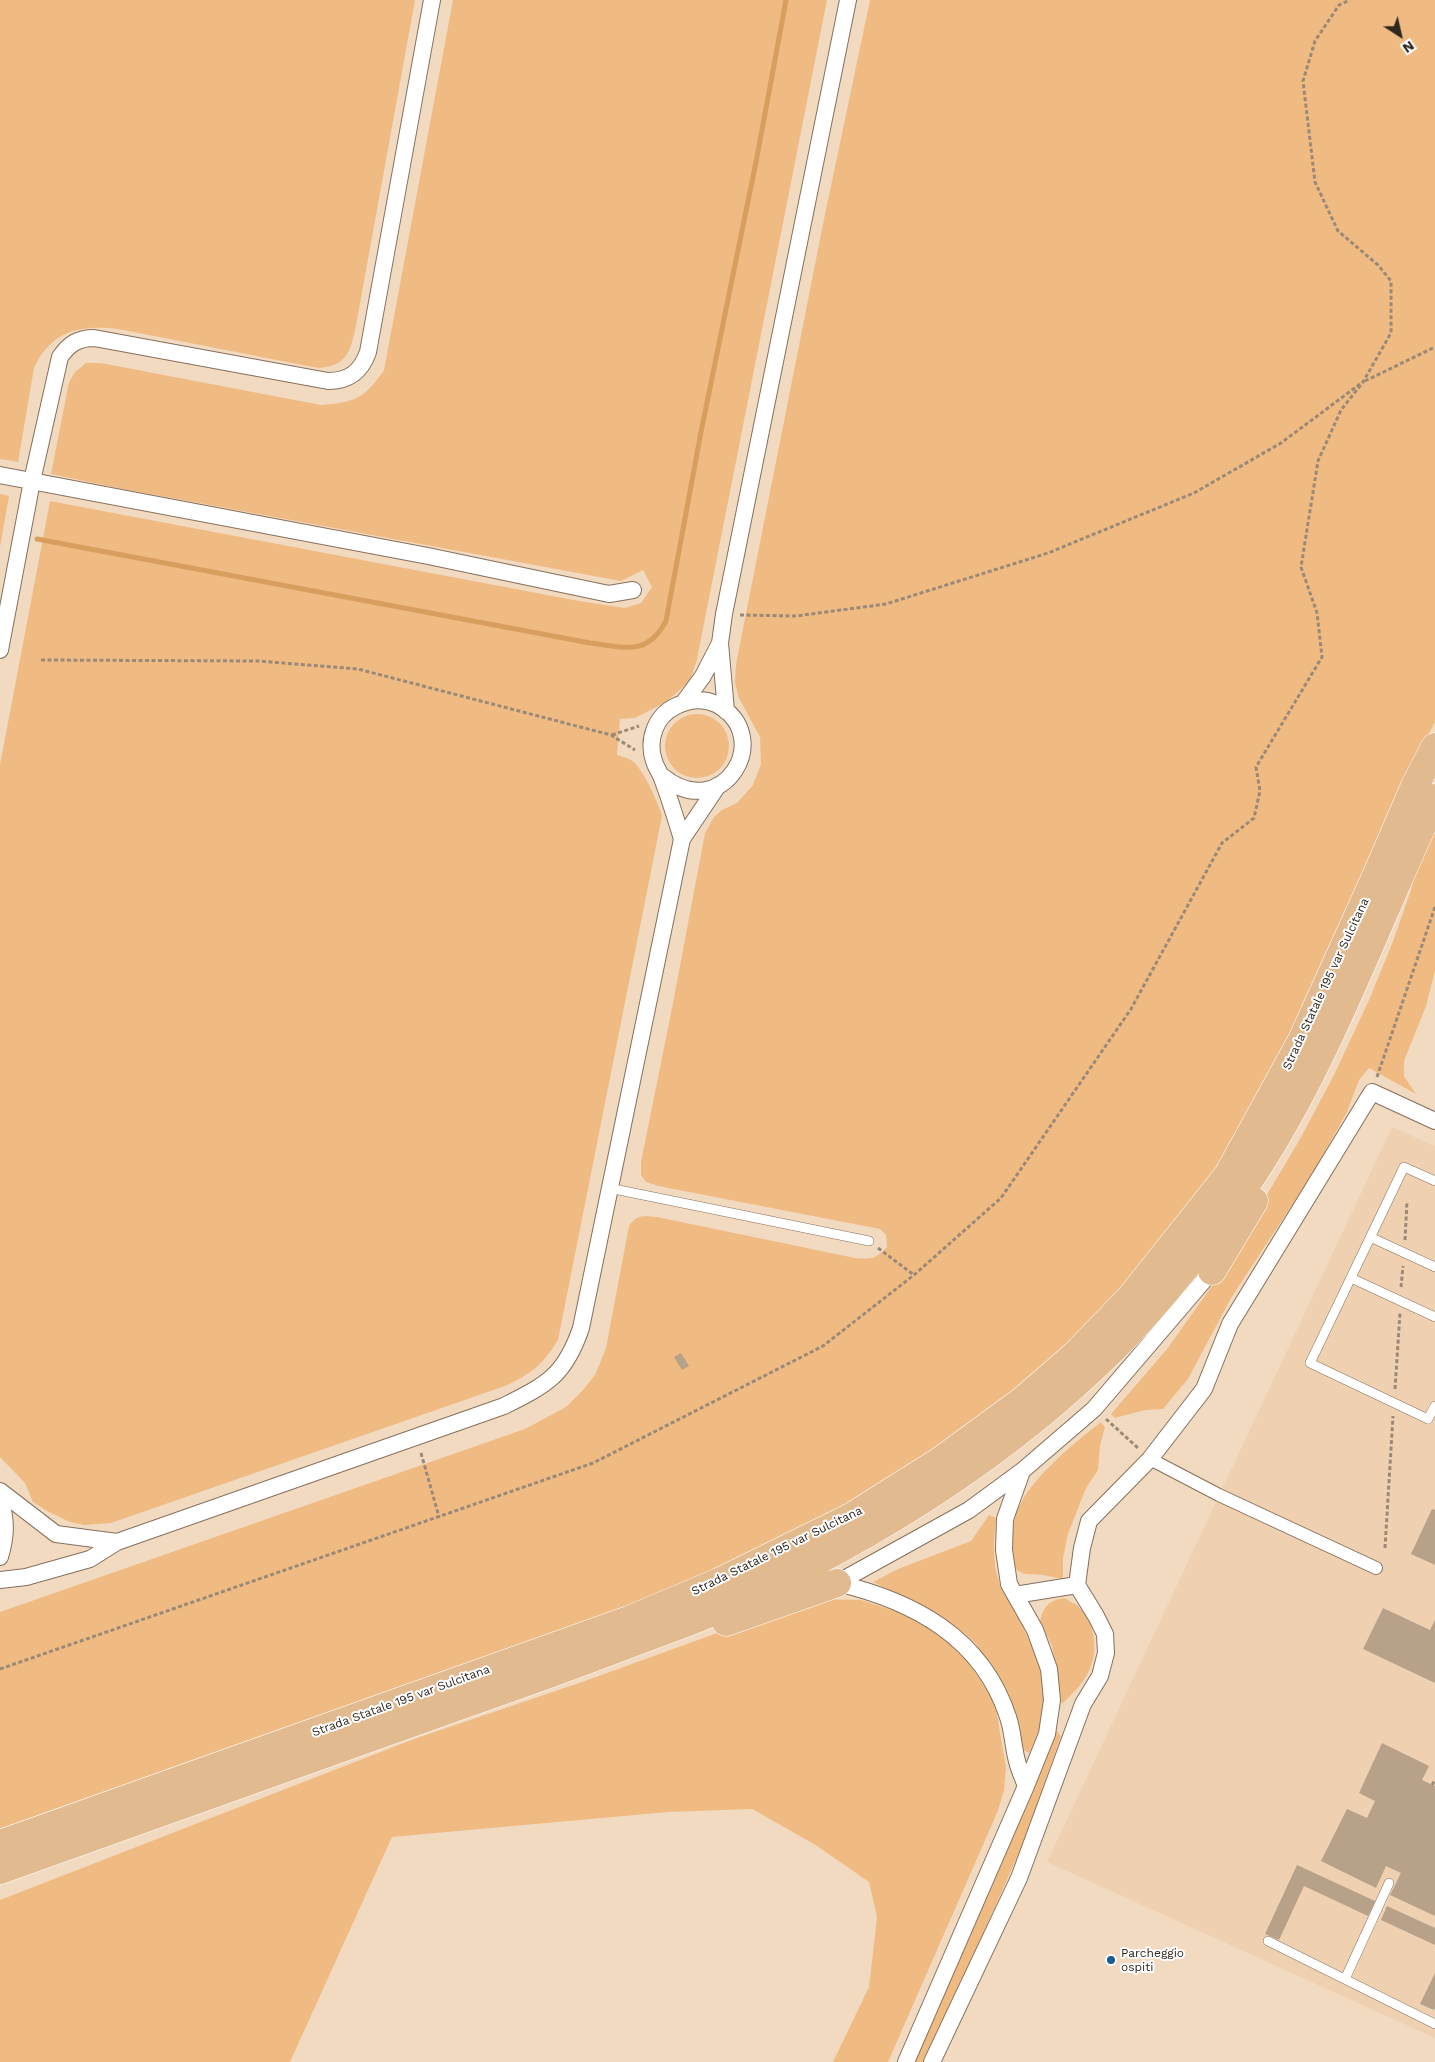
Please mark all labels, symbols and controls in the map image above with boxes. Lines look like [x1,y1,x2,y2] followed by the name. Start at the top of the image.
[1375,10,1425,60] north arrow
[1400,38,1417,57] text: N
[1280,896,1372,1072] street label: Strada Statale 195 var Sulcitana
[689,1503,865,1599] street label: Strada Statale 195 var Sulcitana
[310,1662,492,1740] street label: Strada Statale 195 var Sulcitana
[1121,1946,1184,1974] place label: Parcheggio ospiti
[1105,1954,1117,1966] marker: Parcheggio ospiti

